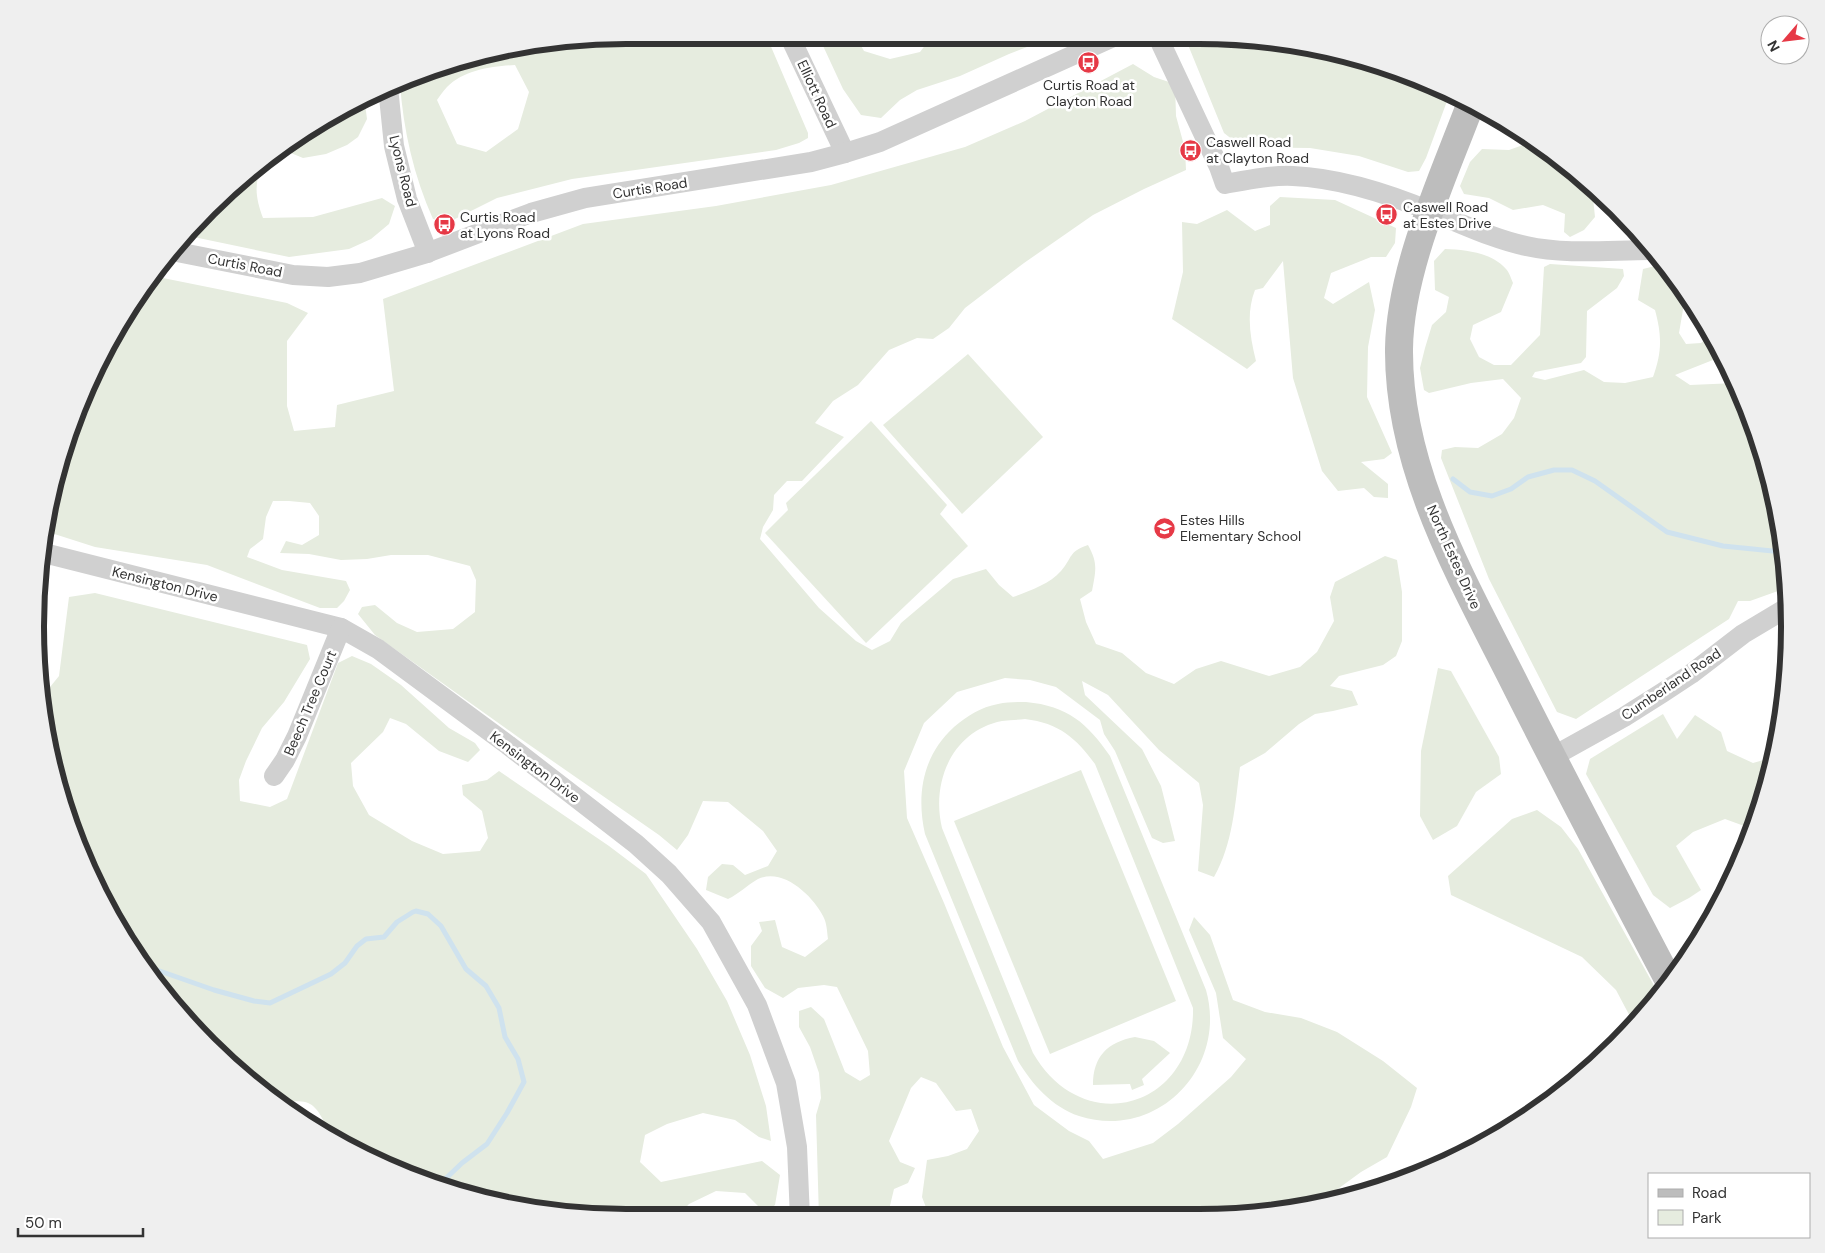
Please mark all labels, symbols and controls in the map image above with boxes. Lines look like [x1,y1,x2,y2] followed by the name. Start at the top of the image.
[1760,15,1810,65] north arrow
[1763,37,1784,55] text: N
[1077,50,1101,74] bus stop icon: Curtis Road at Clayton Road
[793,57,841,131] street label: Elliott Road
[1043,76,1135,110] place label: Curtis Road at Clayton Road
[385,133,421,209] street label: Lyons Road
[1206,133,1309,167] place label: Caswell Road at Clayton Road
[1178,138,1202,162] bus stop icon: Caswell Road at Clayton Road
[611,173,689,203] street label: Curtis Road
[1403,198,1491,232] place label: Caswell Road at Estes Drive
[1375,203,1399,227] bus stop icon: Caswell Road at Estes Drive
[460,208,550,242] place label: Curtis Road at Lyons Road
[432,213,456,237] bus stop icon: Curtis Road at Lyons Road
[206,249,284,281] street label: Curtis Road
[1423,502,1485,612] street label: North Estes Drive
[1180,511,1301,545] place label: Estes Hills Elementary School
[1152,516,1176,540] school or university icon: Estes Hills Elementary School
[110,562,220,606] street label: Kensington Drive
[1618,644,1724,724] street label: Cumberland Road
[280,648,340,758] street label: Beech Tree Court
[486,727,584,807] street label: Kensington Drive
[1648,1173,1810,1238] legend
[1692,1183,1727,1203] text: Road
[18,1206,142,1238] scale bar
[1692,1208,1722,1228] text: Park
[25,1213,62,1233] text: 50 m

